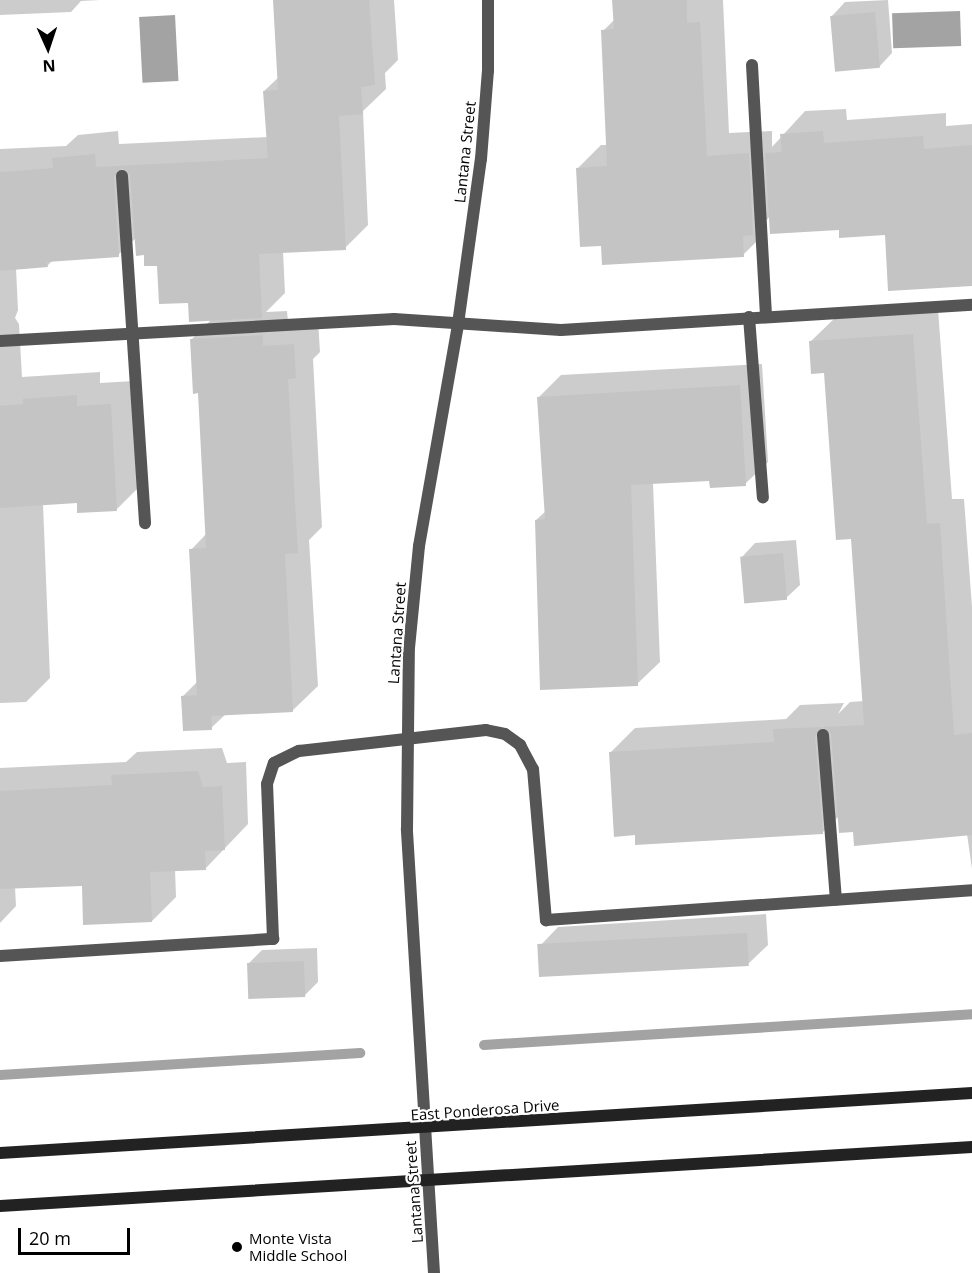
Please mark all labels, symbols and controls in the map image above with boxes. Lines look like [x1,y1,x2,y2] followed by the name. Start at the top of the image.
[18,18,78,78] north arrow
[42,55,56,77] text: N
[451,100,479,204] street label: Lantana Street
[384,581,410,685] street label: Lantana Street
[410,1096,560,1124] street label: East Ponderosa Drive
[401,1140,427,1244] street label: Lantana Street
[21,1216,134,1254] scale bar
[29,1226,71,1250] text: 20 m
[249,1229,347,1264] place label: Monte Vista Middle School
[230,1240,244,1254] marker: Monte Vista Middle School

